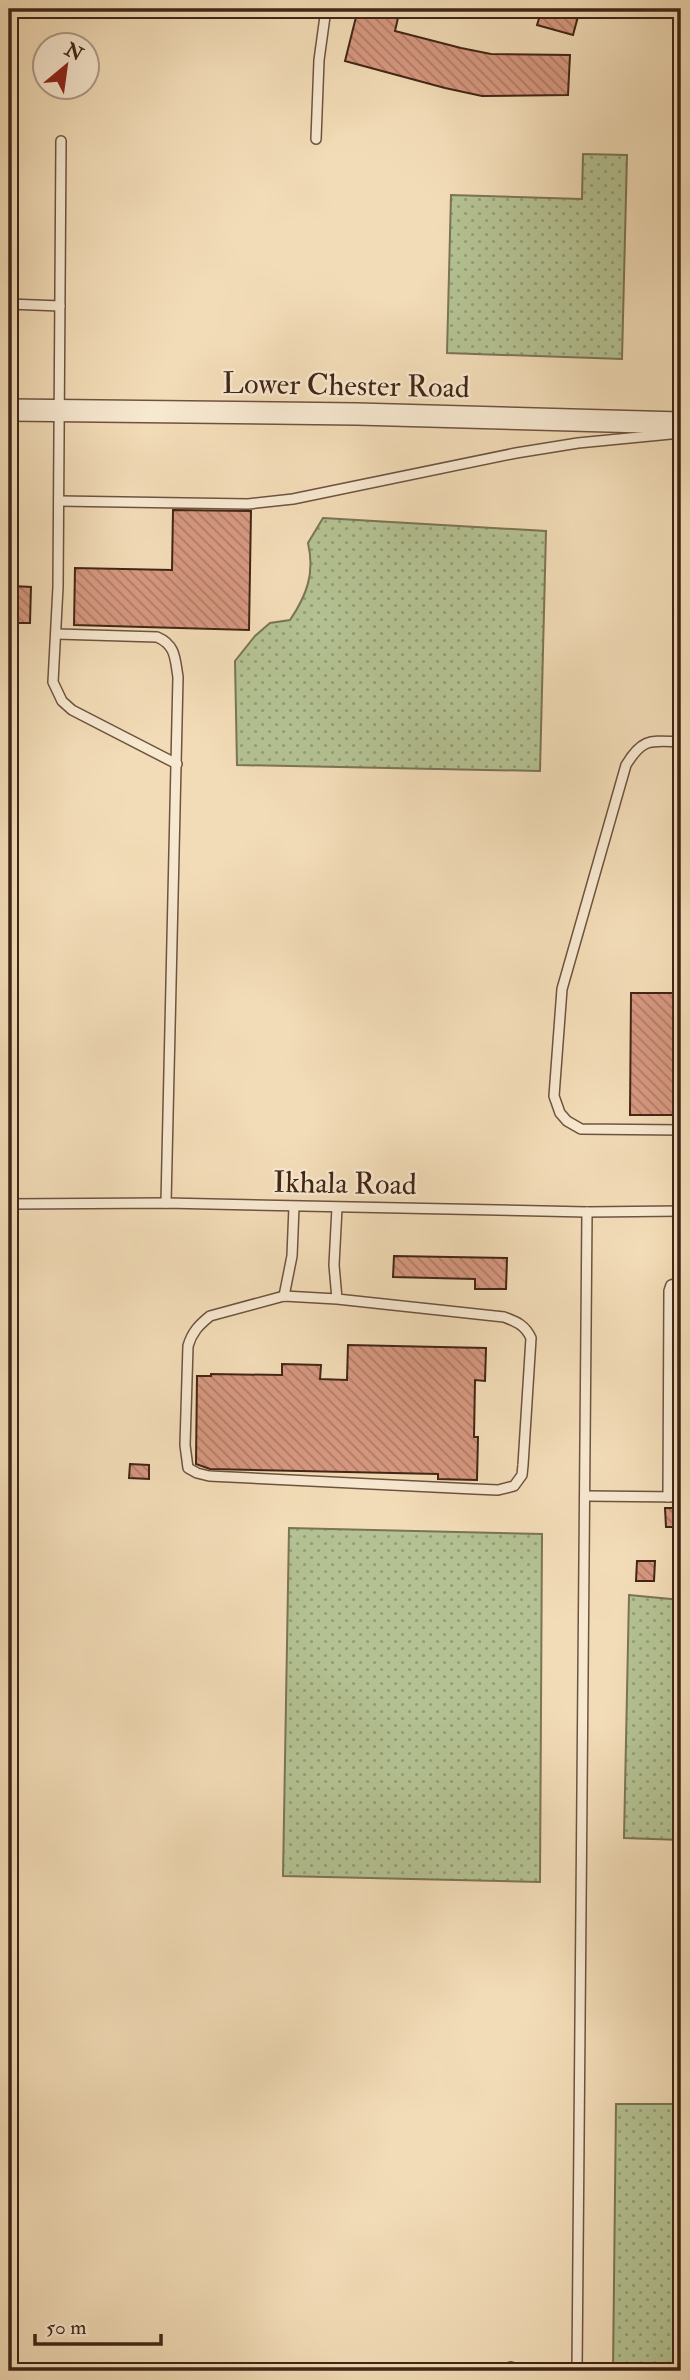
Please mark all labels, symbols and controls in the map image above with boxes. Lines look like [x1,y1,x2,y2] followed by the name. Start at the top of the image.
[32,32,102,102] north arrow
[60,37,88,67] text: N
[222,365,470,406] street label: Lower Chester Road
[273,1164,417,1203] street label: Ikhala Road
[35,2303,161,2347] scale bar
[46,2314,87,2341] text: 50 m

